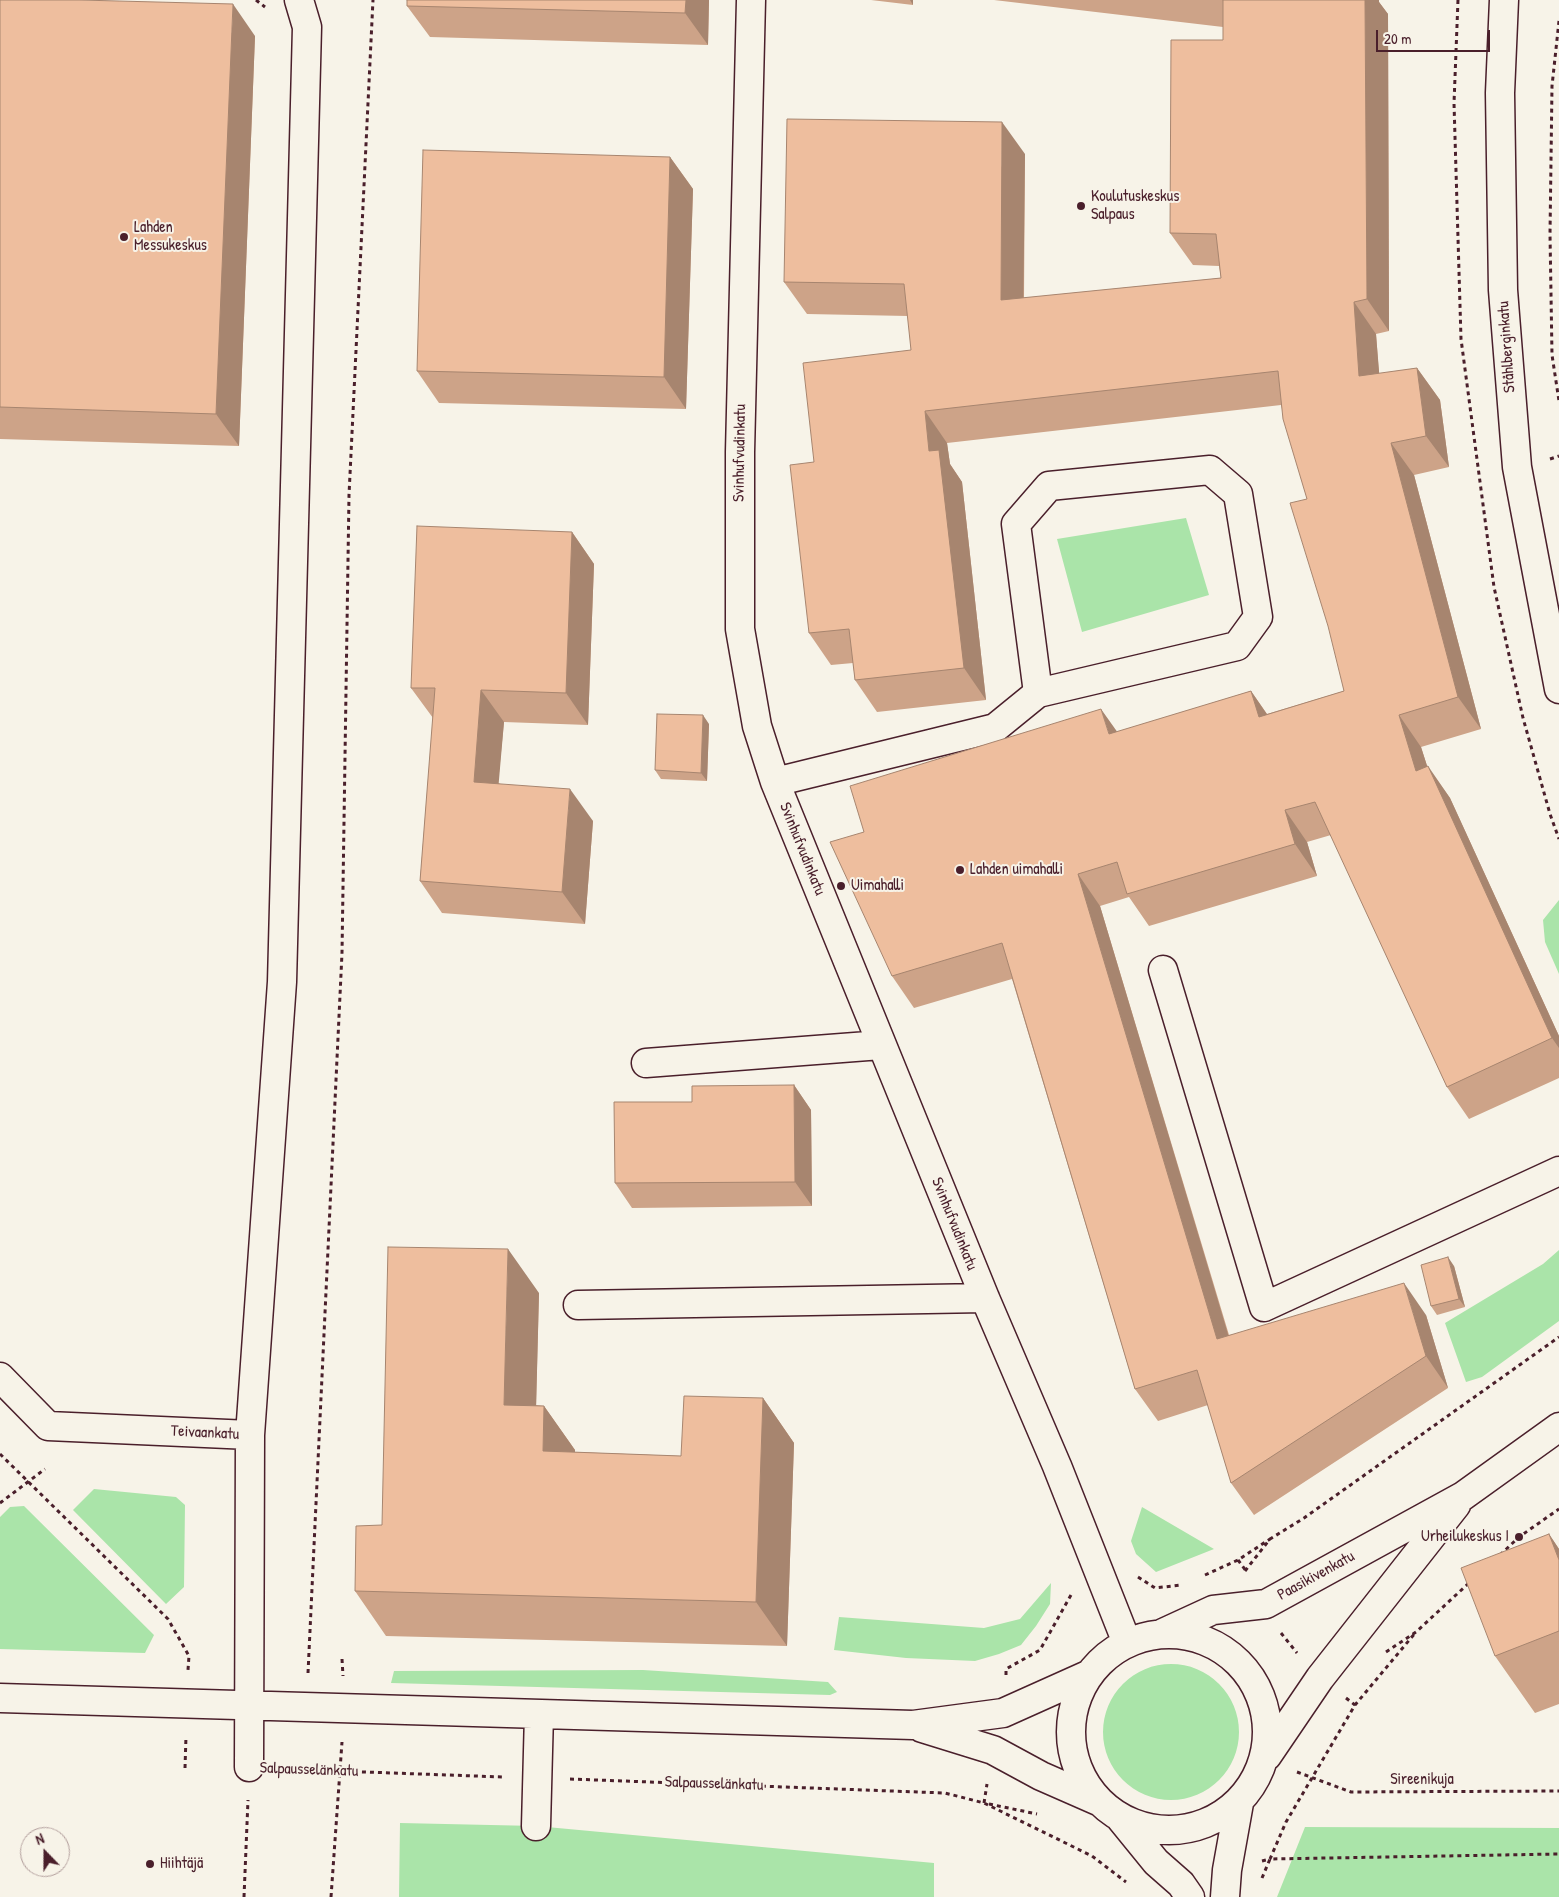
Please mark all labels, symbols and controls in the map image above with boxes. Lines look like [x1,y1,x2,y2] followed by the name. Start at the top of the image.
[1379,20,1493,52] scale bar
[1384,28,1411,49] text: 20 m
[1091,187,1179,225] place label: Koulutuskeskus Salpaus
[1075,200,1087,212] marker: Koulutuskeskus Salpaus
[134,218,207,256] place label: Lahden Messukeskus
[118,231,130,243] marker: Lahden Messukeskus
[1494,300,1520,394] street label: Ståhlberginkatu
[730,404,750,502] street label: Svinhufvudinkatu
[775,800,829,898] street label: Svinhufvudinkatu
[970,860,1063,880] place label: Lahden uimahalli
[954,864,966,876] marker: Lahden uimahalli
[851,876,904,896] place label: Uimahalli
[835,880,847,892] marker: Uimahalli
[927,1175,981,1273] street label: Svinhufvudinkatu
[170,1422,240,1444] street label: Teivaankatu
[1421,1527,1509,1547] place label: Urheilukeskus I
[1513,1531,1525,1543] marker: Urheilukeskus I
[1274,1547,1358,1605] street label: Paasikivenkatu
[259,1759,359,1781] street label: Salpausselänkatu
[1390,1770,1454,1790] street label: Sireenikuja
[664,1773,764,1795] street label: Salpausselänkatu
[20,1827,70,1877] north arrow
[33,1828,47,1849] text: N
[160,1854,203,1874] place label: Hiihtäjä
[144,1858,156,1870] marker: Hiihtäjä

